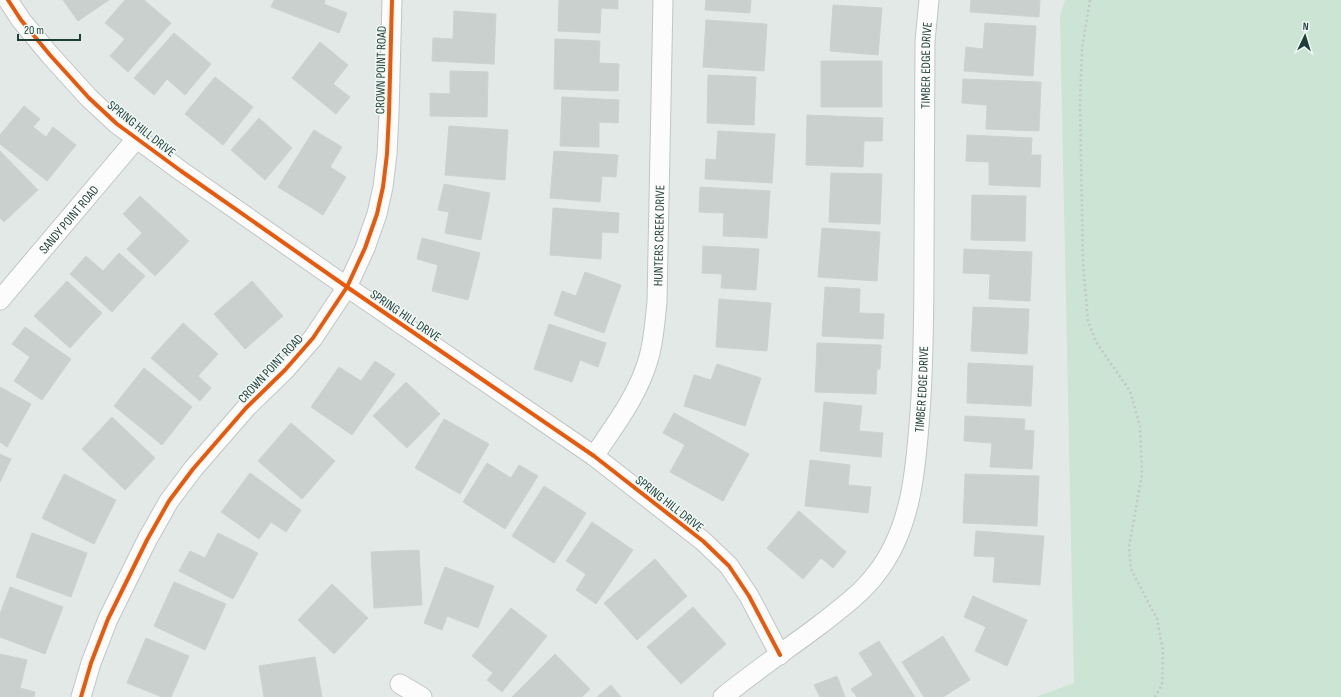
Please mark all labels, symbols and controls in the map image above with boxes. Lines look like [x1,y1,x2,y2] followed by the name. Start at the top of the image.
[18,16,80,42] scale bar
[1285,16,1325,56] north arrow
[1302,20,1309,33] text: N
[918,21,936,109] street label: TIMBER EDGE DRIVE
[24,23,44,38] text: 20 m
[372,26,390,114] street label: CROWN POINT ROAD
[104,97,179,160] street label: SPRING HILL DRIVE
[36,182,103,257] street label: SANDY POINT ROAD
[650,185,668,286] street label: HUNTERS CREEK DRIVE
[367,286,444,345] street label: SPRING HILL DRIVE
[235,331,307,406] street label: CROWN POINT ROAD
[911,346,932,433] street label: TIMBER EDGE DRIVE
[632,472,707,535] street label: SPRING HILL DRIVE

